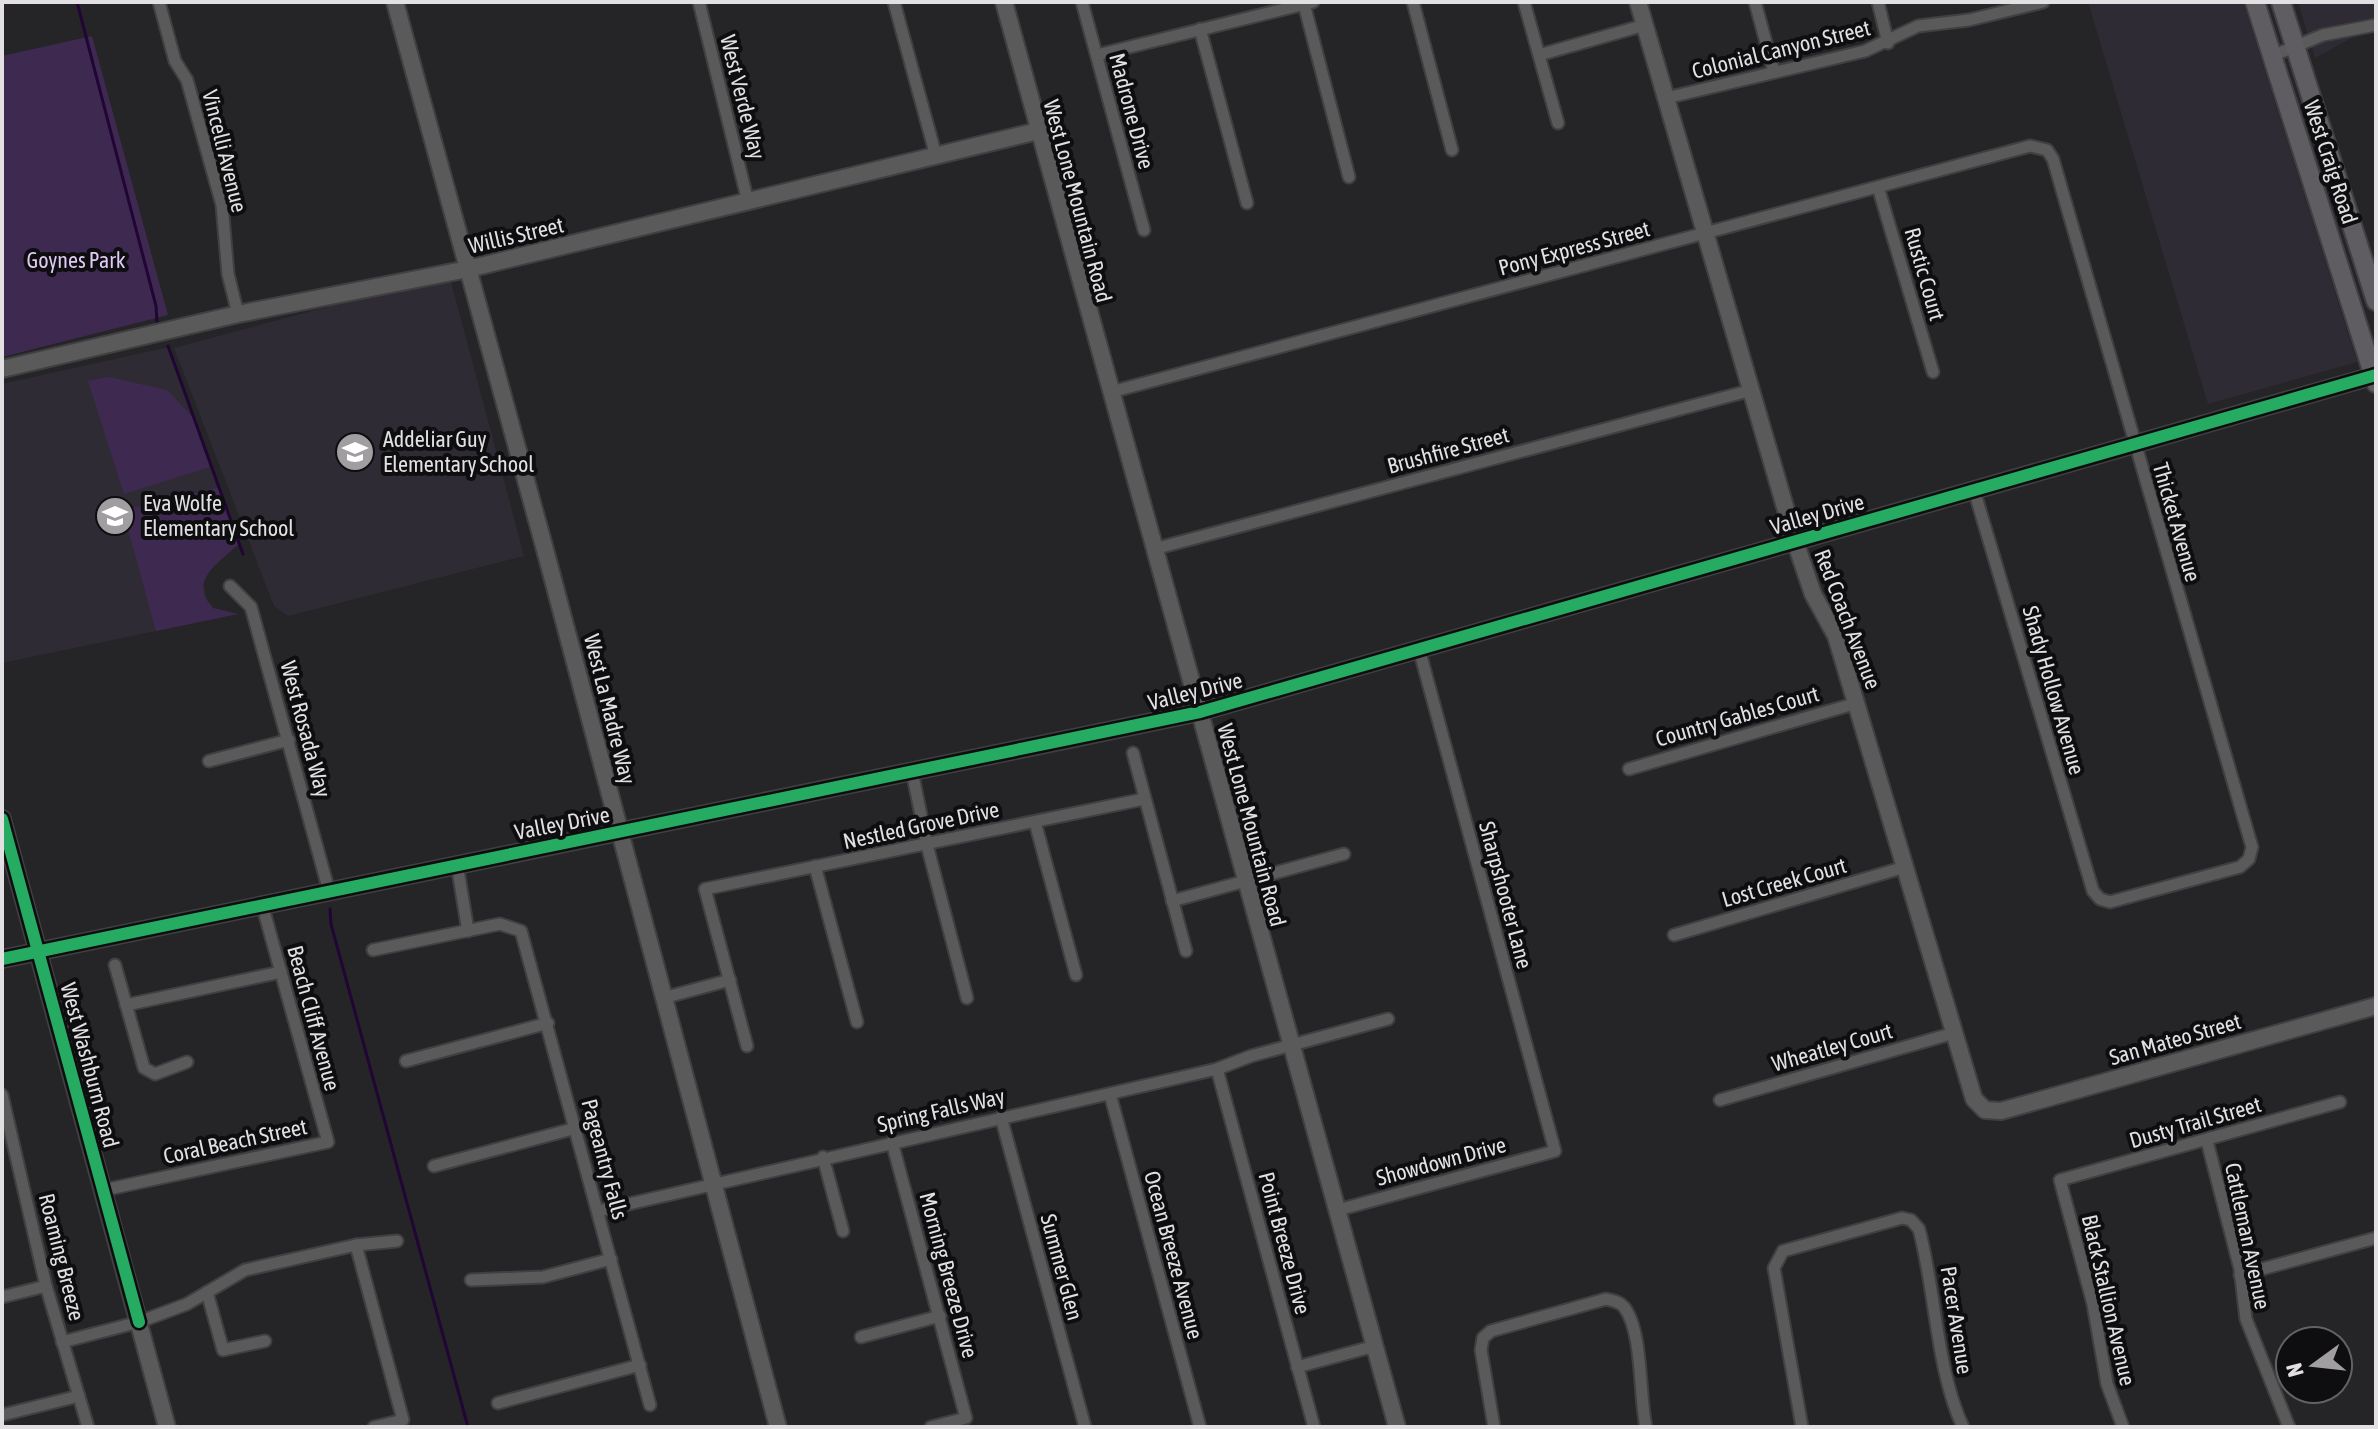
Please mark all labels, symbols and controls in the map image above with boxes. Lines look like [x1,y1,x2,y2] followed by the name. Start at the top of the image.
[1689,14,1873,84] street label: Colonial Canyon Street
[715,32,771,162] street label: West Verde Way
[1104,50,1160,172] street label: Madrone Drive
[197,87,253,215] street label: Vincelli Avenue
[1038,97,1118,305] street label: West Lone Mountain Road
[2299,97,2363,227] street label: West Craig Road
[466,211,566,259] street label: Willis Street
[1495,215,1653,281] street label: Pony Express Street
[1899,225,1951,323] street label: Rustic Court
[26,247,126,273] park label: Goynes Park
[1384,421,1512,479] street label: Brushfire Street
[383,426,534,477] place label: Addeliar Guy Elementary School
[334,431,376,473] school or university icon: Addeliar Guy Elementary School
[2148,460,2206,585] street label: Thicket Avenue
[1767,488,1867,540] street label: Valley Drive
[143,490,294,541] place label: Eva Wolfe Elementary School
[94,495,136,537] school or university icon: Eva Wolfe Elementary School
[1809,545,1887,693] street label: Red Coach Avenue
[2017,603,2091,777] street label: Shady Hollow Avenue
[579,631,641,787] street label: West La Madre Way
[275,658,337,800] street label: West Rosada Way
[1145,667,1245,715] street label: Valley Drive
[1652,680,1822,752] street label: Country Gables Court
[1212,721,1292,929] street label: West Lone Mountain Road
[841,796,1001,854] street label: Nestled Grove Drive
[512,801,612,845] street label: Valley Drive
[1474,819,1538,971] street label: Sharpshooter Lane
[1719,852,1849,912] street label: Lost Creek Court
[282,943,346,1093] street label: Beach Cliff Avenue
[55,980,125,1150] street label: West Washburn Road
[2106,1008,2244,1070] street label: San Mateo Street
[1769,1017,1895,1077] street label: Wheatley Court
[875,1083,1007,1137] street label: Spring Falls Way
[2126,1091,2264,1153] street label: Dusty Trail Street
[576,1096,634,1222] street label: Pageantry Falls
[161,1113,309,1169] street label: Coral Beach Street
[1373,1131,1509,1191] street label: Showdown Drive
[2220,1160,2276,1312] street label: Cattleman Avenue
[1139,1168,1209,1342] street label: Ocean Breeze Avenue
[1254,1169,1316,1317] street label: Point Breeze Drive
[914,1189,984,1361] street label: Morning Breeze Drive
[34,1191,90,1323] street label: Roaming Breeze
[1035,1211,1089,1323] street label: Summer Glen
[2077,1212,2141,1388] street label: Black Stallion Avenue
[1936,1264,1978,1376] street label: Pacer Avenue
[2274,1325,2354,1405] north arrow
[2280,1361,2309,1380] text: N

